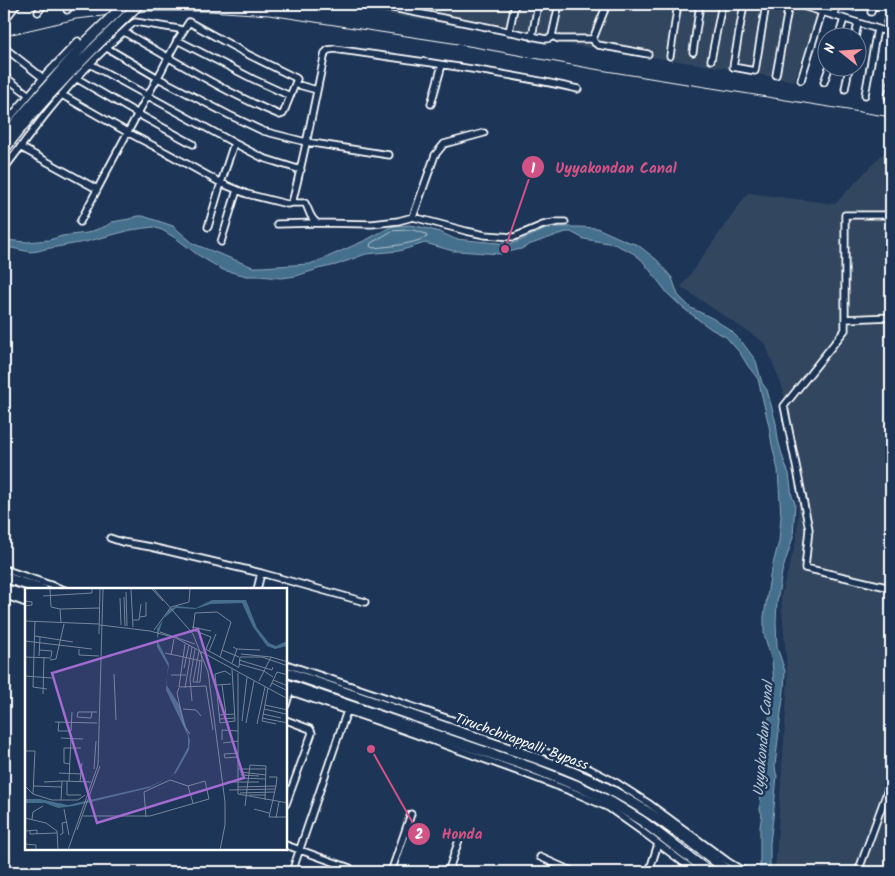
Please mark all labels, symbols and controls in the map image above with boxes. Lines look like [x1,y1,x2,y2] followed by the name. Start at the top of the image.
[818,28,868,78] north arrow
[819,41,842,56] text: N
[520,152,686,182] callout: Uyyakondan Canal
[531,157,536,181] text: 1
[555,157,677,181] text: Uyyakondan Canal
[25,588,288,851] inset map
[747,677,781,797] water label: Uyyakondan Canal
[452,708,592,776] street label: Tiruchchirappalli Bypass
[407,819,493,849] callout: Honda
[415,823,424,847] text: 2
[442,823,483,847] text: Honda

